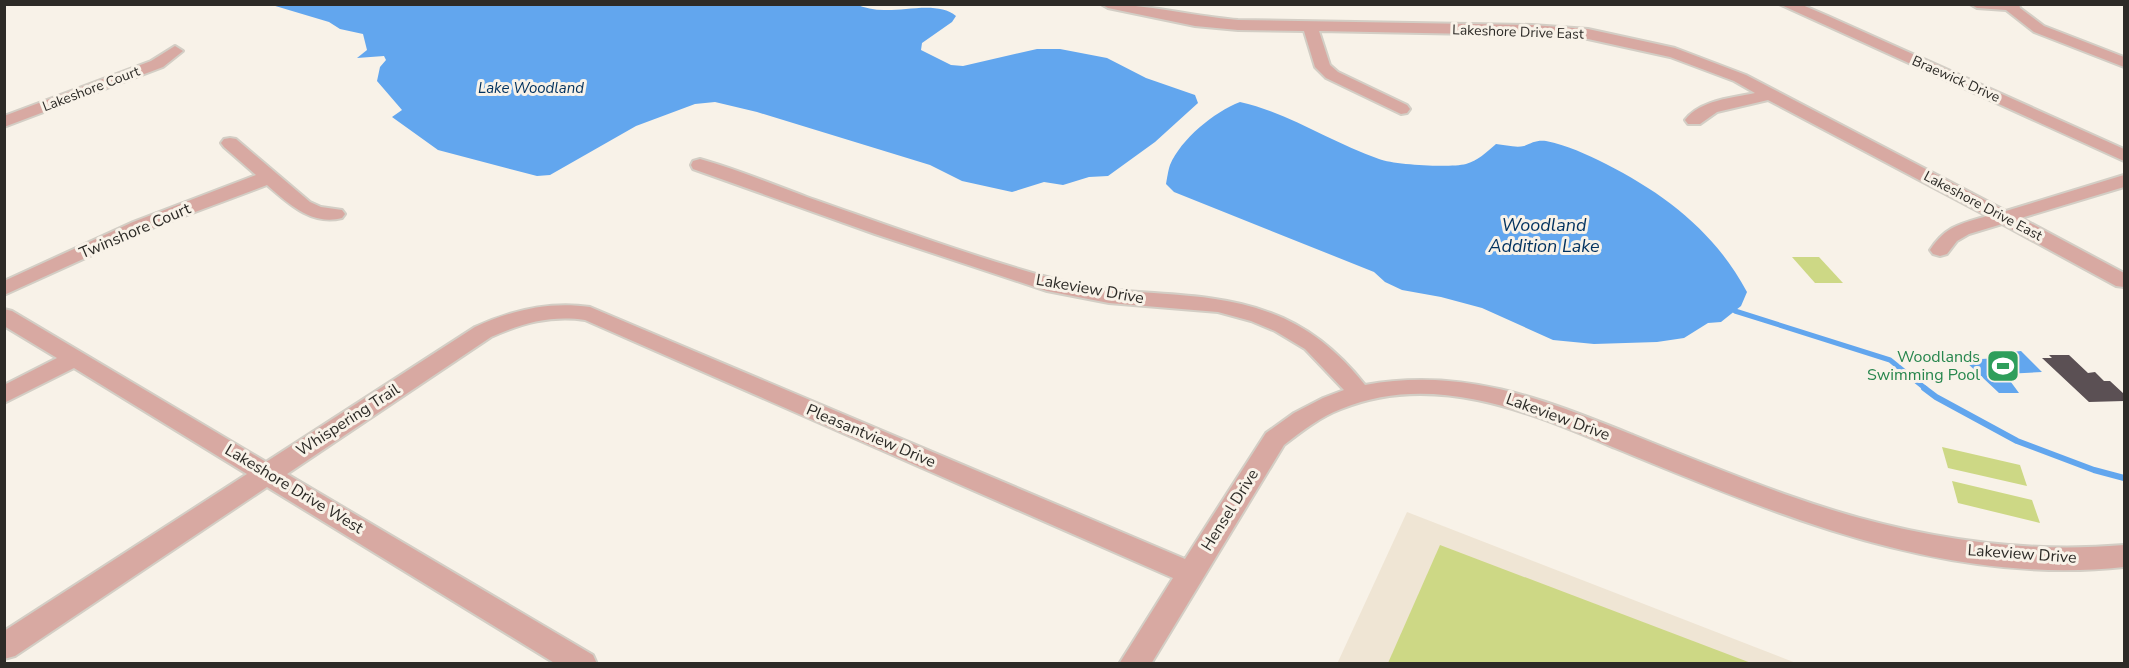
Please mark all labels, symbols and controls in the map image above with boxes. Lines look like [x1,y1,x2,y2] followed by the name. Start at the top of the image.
[1452,20,1584,44] street label: Lakeshore Drive East
[1909,51,2003,107] street label: Braewick Drive
[40,62,142,116] street label: Lakeshore Court
[478,78,584,98] water label: Lake Woodland
[1920,167,2046,245] street label: Lakeshore Drive East
[76,198,194,264] street label: Twinshore Court
[1487,213,1600,258] water label: Woodland Addition Lake
[1034,269,1146,309] street label: Lakeview Drive
[1867,346,1980,386] place label: Woodlands Swimming Pool
[1985,348,2021,384] sports icon: Woodlands Swimming Pool
[292,378,404,462] street label: Whispering Trail
[1503,388,1613,446] street label: Lakeview Drive
[803,399,939,473] street label: Pleasantview Drive
[221,439,368,539] street label: Lakeshore Drive West
[1196,465,1264,555] street label: Hensel Drive
[1967,539,2077,569] street label: Lakeview Drive

